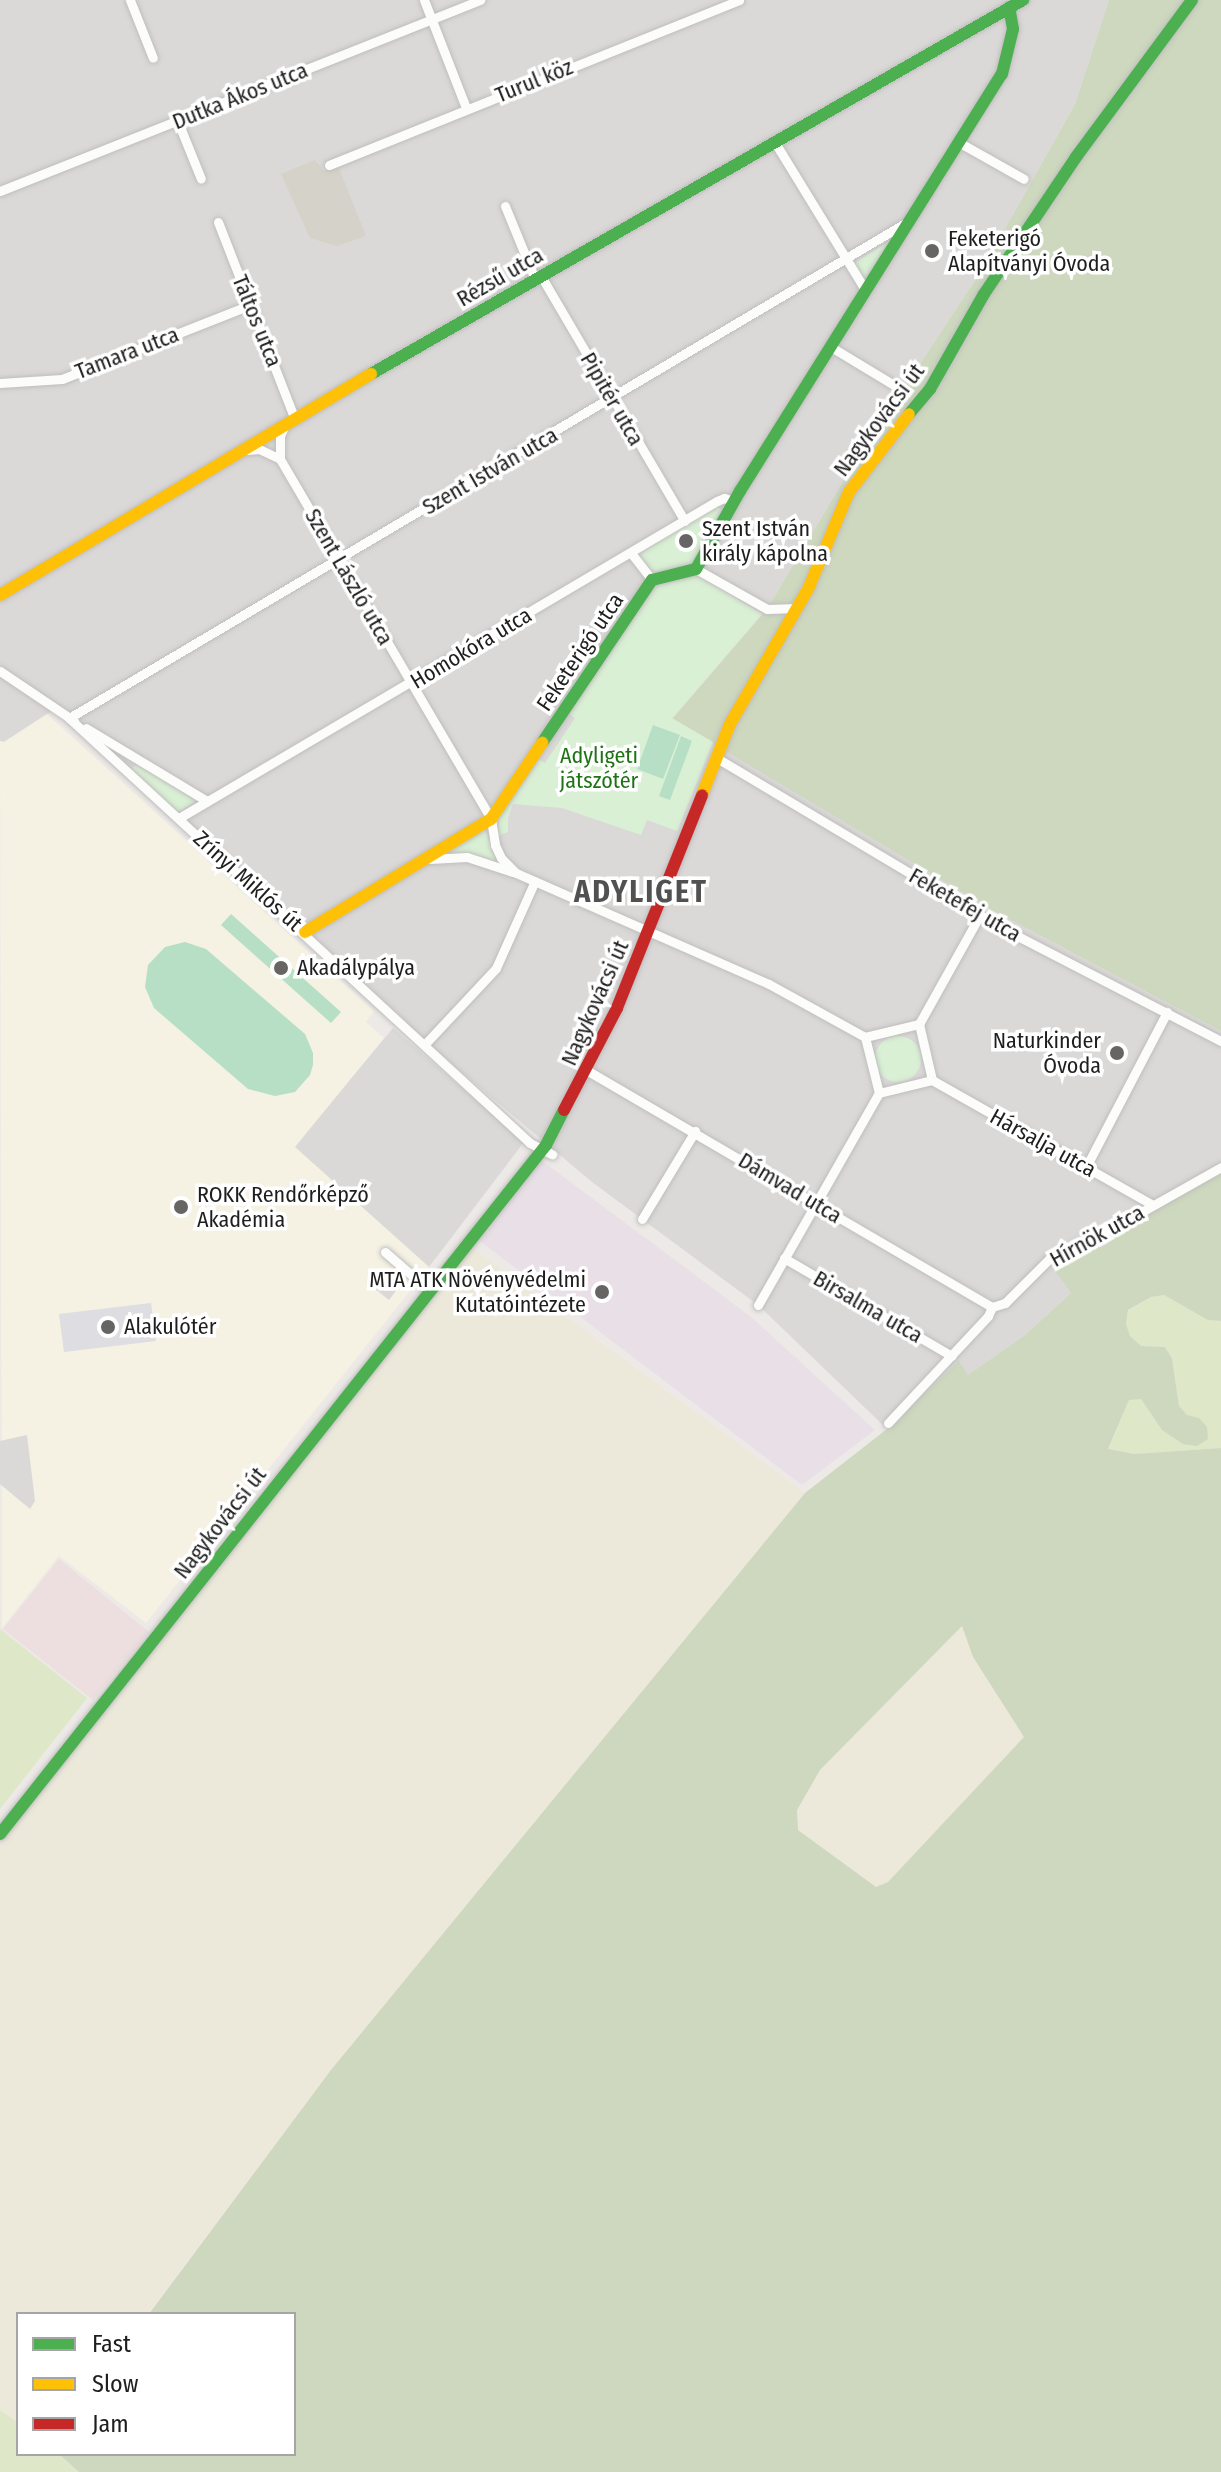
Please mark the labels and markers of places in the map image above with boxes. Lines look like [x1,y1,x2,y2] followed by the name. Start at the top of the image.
[948,225,1110,276] place label: Feketerigó Alapítványi Óvoda
[923,242,941,260] marker: Feketerigó Alapítványi Óvoda
[702,515,828,566] place label: Szent István király kápolna
[677,532,695,550] marker: Szent István király kápolna
[297,955,415,981] place label: Akadálypálya
[272,959,290,977] marker: Akadálypálya
[993,1027,1101,1078] place label: Naturkinder Óvoda
[1108,1044,1126,1062] marker: Naturkinder Óvoda
[197,1181,369,1232] place label: ROKK Rendőrképző Akadémia
[172,1198,190,1216] marker: ROKK Rendőrképző Akadémia
[369,1266,586,1318] place label: MTA ATK Növényvédelmi Kutatóintézete
[593,1283,611,1301] marker: MTA ATK Növényvédelmi Kutatóintézete
[124,1314,216,1340] place label: Alakulótér
[99,1318,117,1336] marker: Alakulótér

